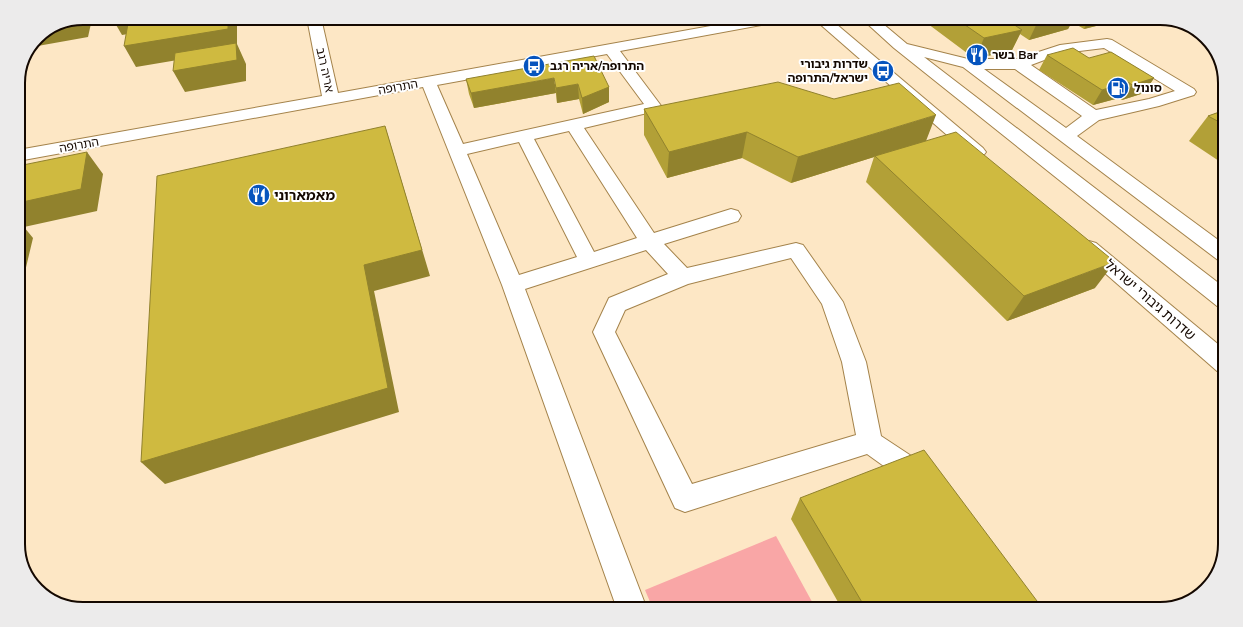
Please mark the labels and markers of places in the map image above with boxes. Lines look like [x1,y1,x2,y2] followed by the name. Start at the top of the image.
[964,42,990,68] restaurant icon: בשר Bar
[992,47,1038,63] place label: בשר Bar
[521,53,547,79] bus stop icon: התרופה/אריה רגב
[787,56,868,86] place label: שדרות גיבורי ישראל/התרופה
[550,58,644,74] place label: התרופה/אריה רגב
[870,58,896,84] bus stop icon: שדרות גיבורי ישראל/התרופה
[1105,75,1131,101] fuel station icon: סונול
[1134,80,1162,96] place label: סונול
[246,182,272,208] restaurant icon: מאמארוני
[274,186,335,205] place label: מאמארוני

